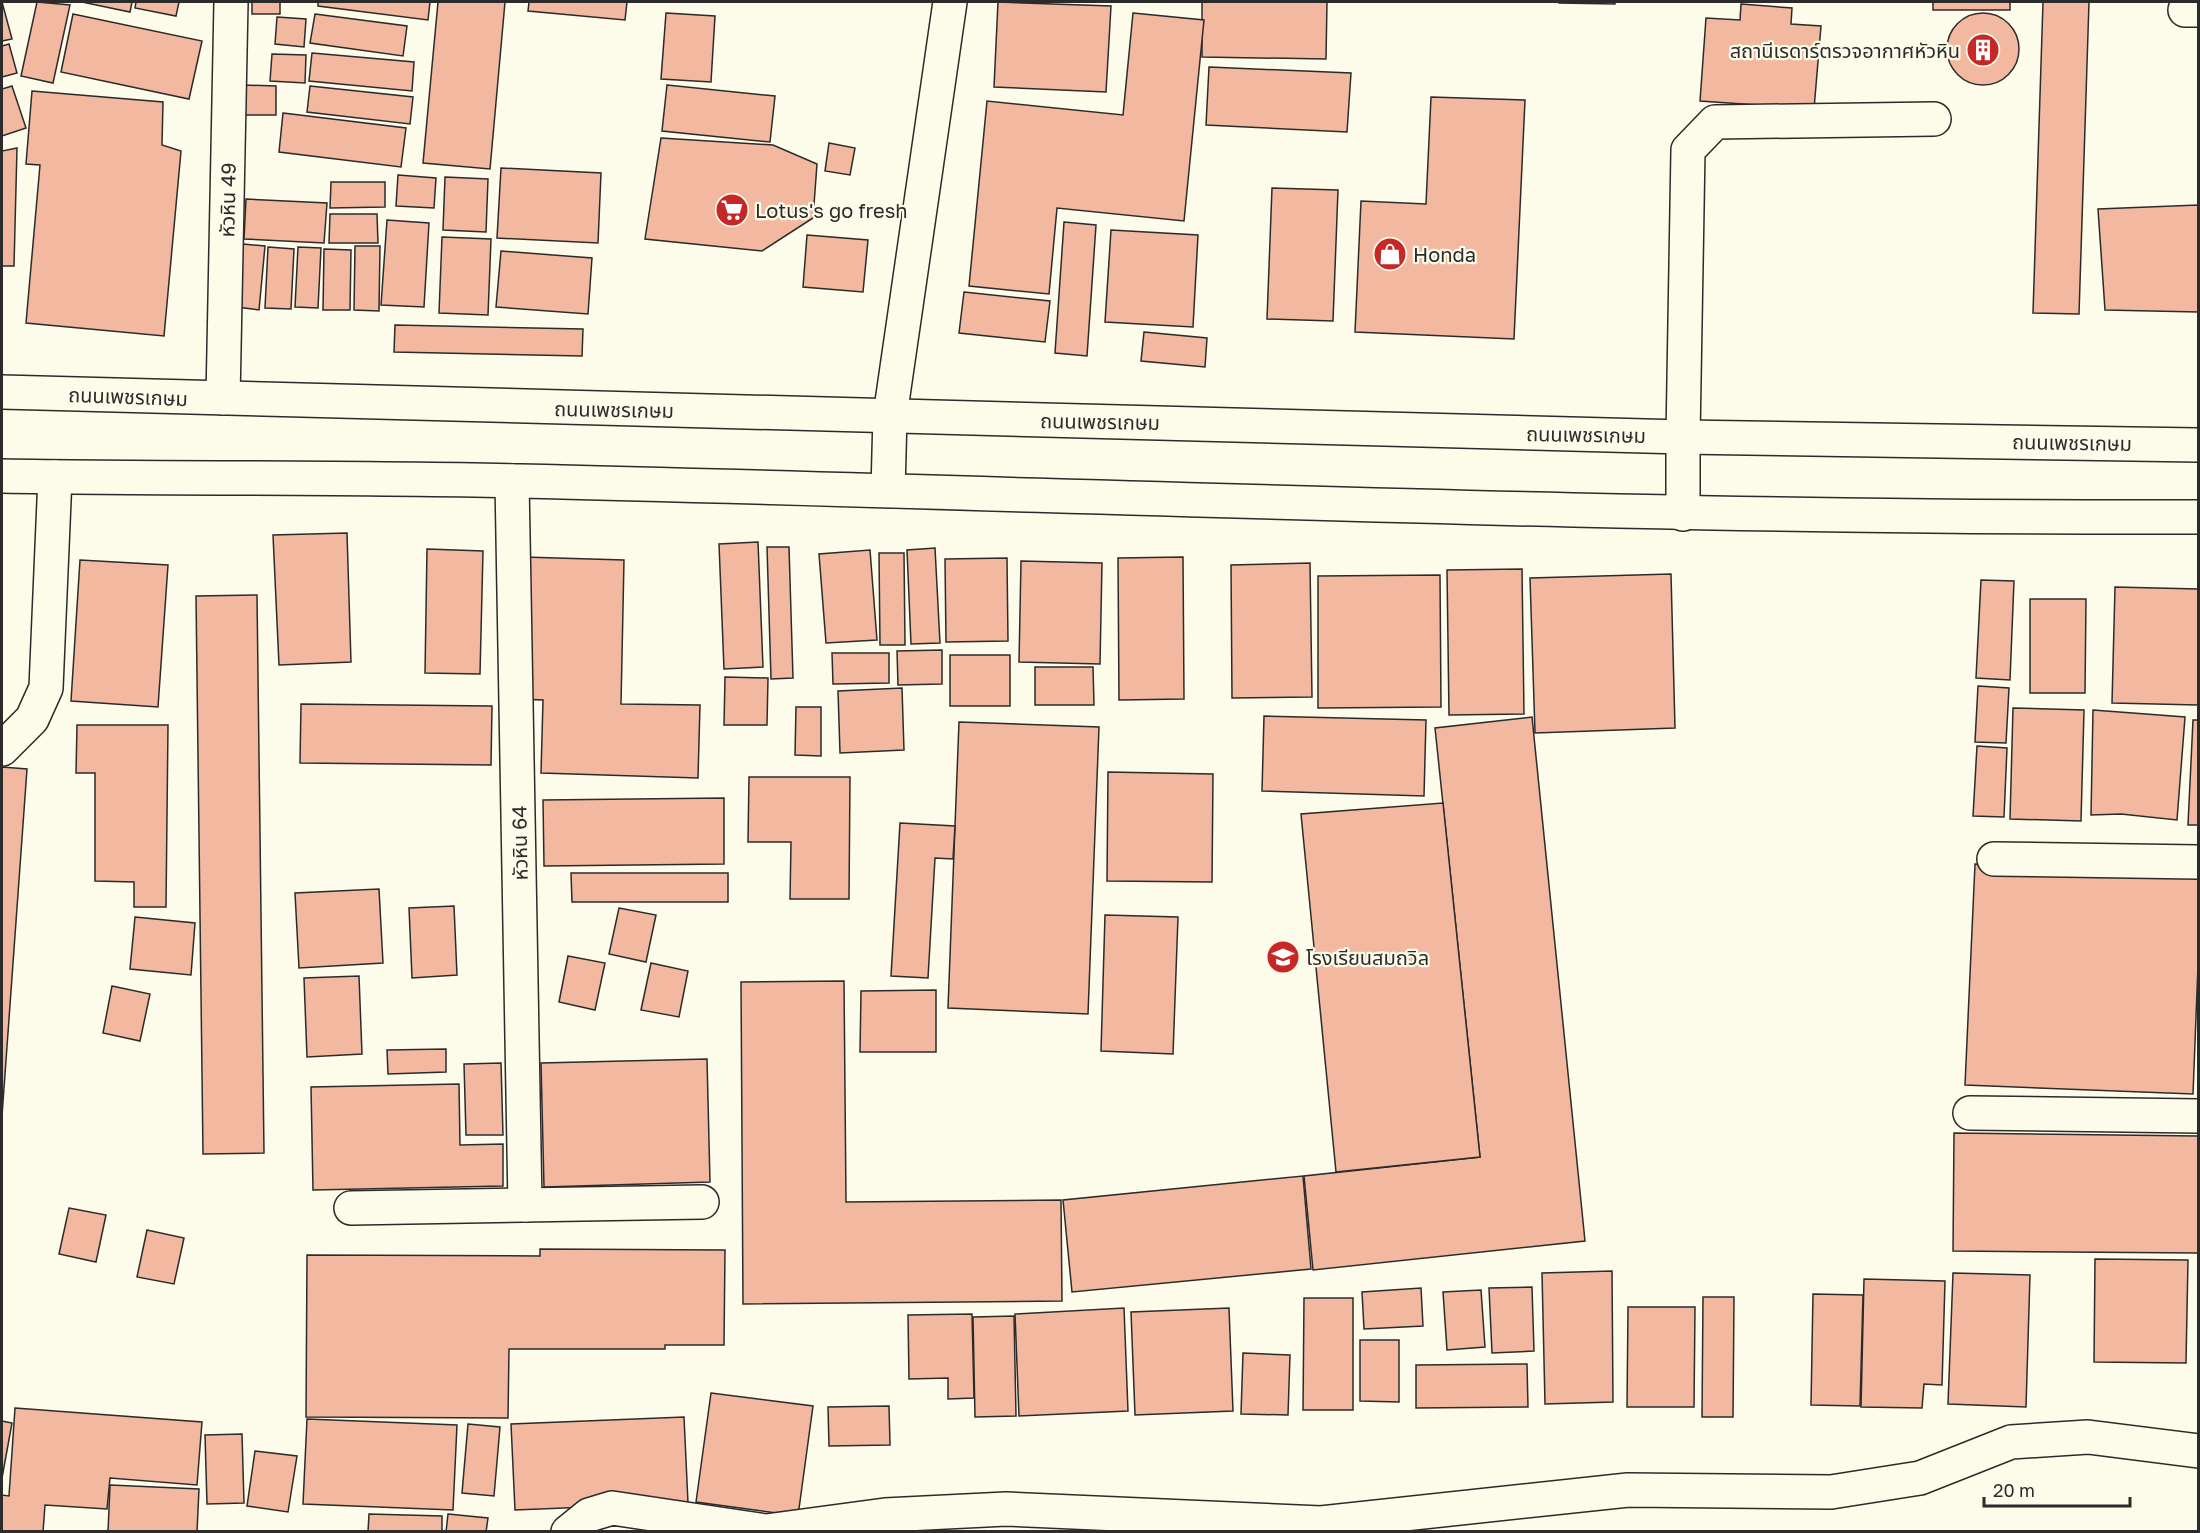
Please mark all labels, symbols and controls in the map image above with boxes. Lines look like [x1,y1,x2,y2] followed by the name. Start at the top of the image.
[1965,32,2001,68] building icon: สถานีเรดาร์ตรวจอากาศหัวหิน
[1730,38,1960,62] place label: สถานีเรดาร์ตรวจอากาศหัวหิน
[214,162,240,238] street label: หัวหิน 49
[714,192,750,228] supermarket icon: Lotus's go fresh
[755,198,908,222] place label: Lotus's go fresh
[1372,236,1408,272] shop icon: Honda
[1413,242,1476,266] place label: Honda
[68,382,188,410] street label: ถนนเพชรเกษม
[554,396,674,422] street label: ถนนเพชรเกษม
[1040,408,1160,434] street label: ถนนเพชรเกษม
[1526,421,1646,447] street label: ถนนเพชรเกษม
[2012,429,2132,455] street label: ถนนเพชรเกษม
[506,805,532,881] street label: หัวหิน 64
[1265,939,1301,975] school or university icon: โรงเรียนสมถวิล
[1306,945,1429,969] place label: โรงเรียนสมถวิล
[1984,1470,2130,1508] scale bar
[1993,1479,2035,1501] text: 20 m

